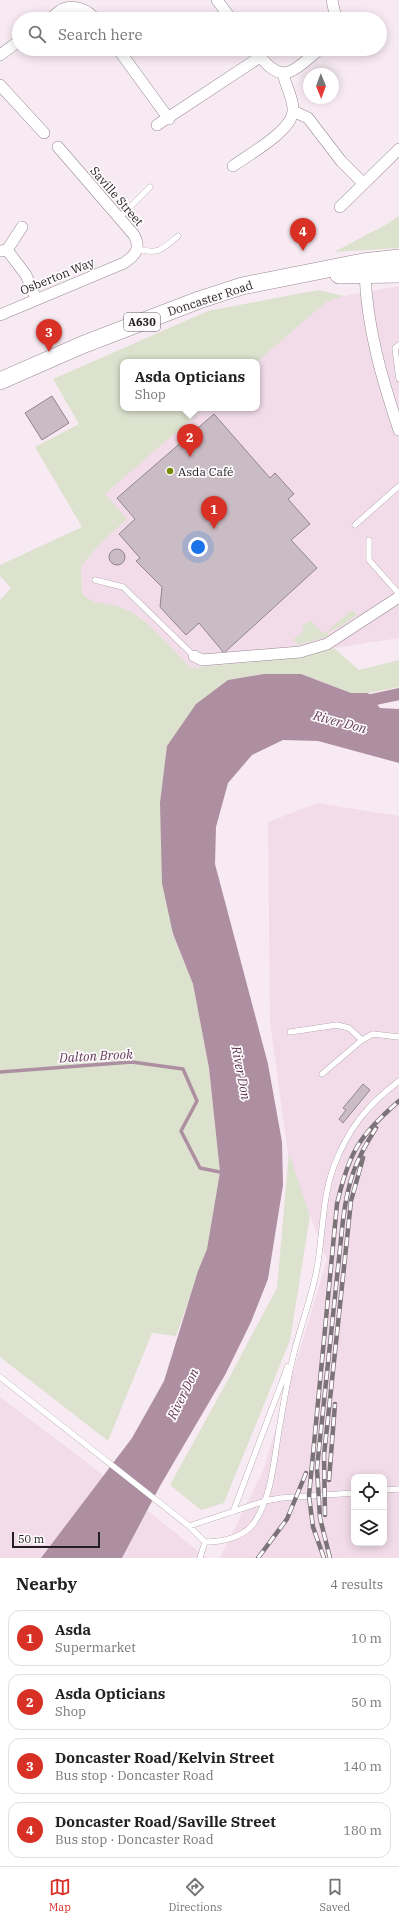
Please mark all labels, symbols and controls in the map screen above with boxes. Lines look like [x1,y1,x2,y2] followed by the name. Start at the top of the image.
[12,12,387,56] search box
[26,23,48,45] icon: search
[58,25,143,44] text: Search here
[303,68,339,104] north arrow
[87,163,147,229] street label: Saville Street
[290,218,316,251] pin: 4
[18,254,97,298] street label: Osberton Way
[165,277,255,319] street label: Doncaster Road
[124,313,160,331] road number: A630
[36,319,62,352] pin: 3
[120,359,260,411] popup
[135,367,245,386] text: Asda Opticians
[135,386,166,403] text: Shop
[177,424,203,457] pin: 2
[178,464,233,479] place label: Asda Café
[165,466,175,476] marker: Asda Café
[201,496,227,529] pin: 1
[188,537,208,557] your location
[310,706,369,737] water label: River Don
[227,1044,255,1102] water label: River Don
[58,1046,133,1066] water label: Dalton Brook
[163,1365,203,1423] water label: River Don
[351,1474,387,1546] map controls
[351,1474,387,1510] button: locate
[351,1510,387,1546] button: layers
[12,1530,100,1549] scale bar
[18,1532,44,1546] text: 50 m
[16,1573,77,1595] text: Nearby
[330,1576,383,1593] text: 4 results
[55,1620,91,1639] text: Asda
[26,1630,34,1647] text: 1
[351,1630,382,1647] text: 10 m
[55,1639,136,1656] text: Supermarket
[55,1684,165,1703] text: Asda Opticians
[26,1694,34,1711] text: 2
[351,1694,382,1711] text: 50 m
[55,1703,86,1720] text: Shop
[55,1748,274,1767] text: Doncaster Road/Kelvin Street
[26,1758,34,1775] text: 3
[343,1758,382,1775] text: 140 m
[55,1767,214,1784] text: Bus stop · Doncaster Road
[55,1812,276,1831] text: Doncaster Road/Saville Street
[26,1822,34,1839] text: 4
[343,1822,382,1839] text: 180 m
[55,1831,214,1848] text: Bus stop · Doncaster Road
[49,1876,71,1914] tab: Map
[168,1876,222,1914] tab: Directions
[319,1876,350,1914] tab: Saved

